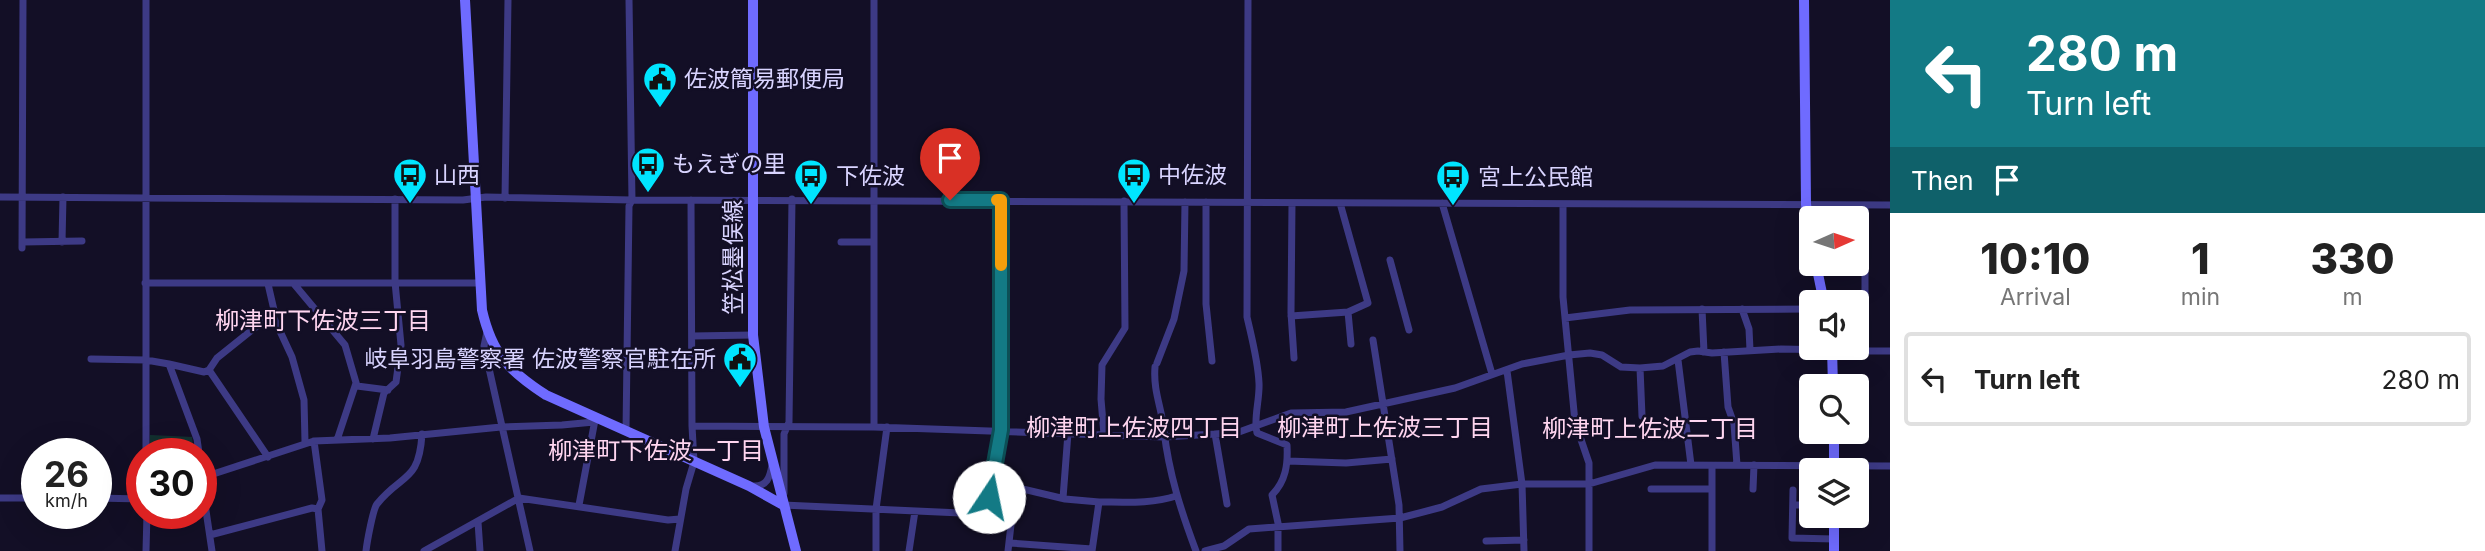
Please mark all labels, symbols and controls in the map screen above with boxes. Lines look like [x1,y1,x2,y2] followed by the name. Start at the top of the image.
[2026,24,2178,83] text: 280 m
[1911,28,2002,119] icon: left
[641,60,679,109] public building icon: 佐波簡易郵便局
[684,65,845,93] place label: 佐波簡易郵便局
[2026,84,2151,123] text: Turn left
[920,128,980,200] pin
[931,139,969,177] icon: arrive
[629,145,667,194] bus stop icon: もえぎの里
[672,150,786,178] place label: もえぎの里
[391,156,429,205] bus stop icon: 山西
[1115,156,1153,205] bus stop icon: 中佐波
[792,157,830,206] bus stop icon: 下佐波
[1434,158,1472,207] bus stop icon: 宮上公民館
[434,161,480,189] place label: 山西
[1158,161,1227,189] place label: 中佐波
[1988,161,2026,199] icon: arrive
[836,162,905,190] place label: 下佐波
[1478,163,1593,191] place label: 宮上公民館
[1911,165,1974,196] text: Then
[719,200,747,315] street label: 笠松墨俣線
[1799,206,1869,276] north arrow
[1799,206,1869,528] map controls
[1980,233,2090,284] text: 10:10
[2191,233,2210,284] text: 1
[2310,233,2395,284] text: 330
[2000,283,2071,311] text: Arrival
[2181,283,2220,311] text: min
[2342,283,2363,311] text: m
[1799,290,1869,360] button: sound
[215,306,431,335] district label: 柳津町下佐波三丁目
[721,340,759,389] public building icon: 岐阜羽島警察署 佐波警察官駐在所
[365,345,716,373] place label: 岐阜羽島警察署 佐波警察官駐在所
[1915,360,1953,398] icon: left
[1974,364,2080,395] text: Turn left
[2382,364,2460,395] text: 280 m
[1799,374,1869,444] button: search
[1026,413,1242,442] district label: 柳津町上佐波四丁目
[1277,413,1493,442] district label: 柳津町上佐波三丁目
[1542,414,1758,443] district label: 柳津町上佐波二丁目
[548,436,764,465] district label: 柳津町下佐波一丁目
[126,438,217,529] speed limit sign: 30
[44,453,89,495] text: 26
[1799,458,1869,528] button: layers
[952,460,1026,534] position arrow
[45,490,88,511] text: km/h

